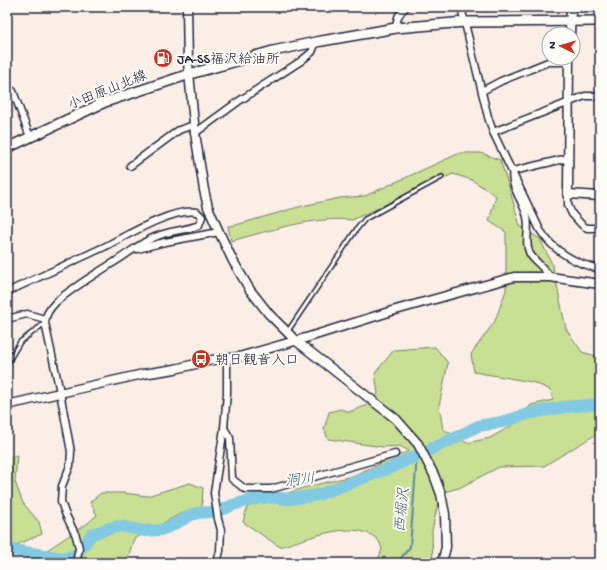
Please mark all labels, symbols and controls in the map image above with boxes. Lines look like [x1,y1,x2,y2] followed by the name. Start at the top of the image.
[541,26,581,66] north arrow
[547,41,559,49] text: N
[152,47,174,69] fuel station icon: JA-SS福沢給油所
[177,52,280,69] place label: JA-SS福沢給油所
[66,68,150,115] street label: 小田原山北線
[190,348,212,370] bus stop icon: 朝日観音入口
[215,353,299,370] place label: 朝日観音入口
[284,470,316,492] water label: 洞川
[392,486,414,533] water label: 西堀沢

